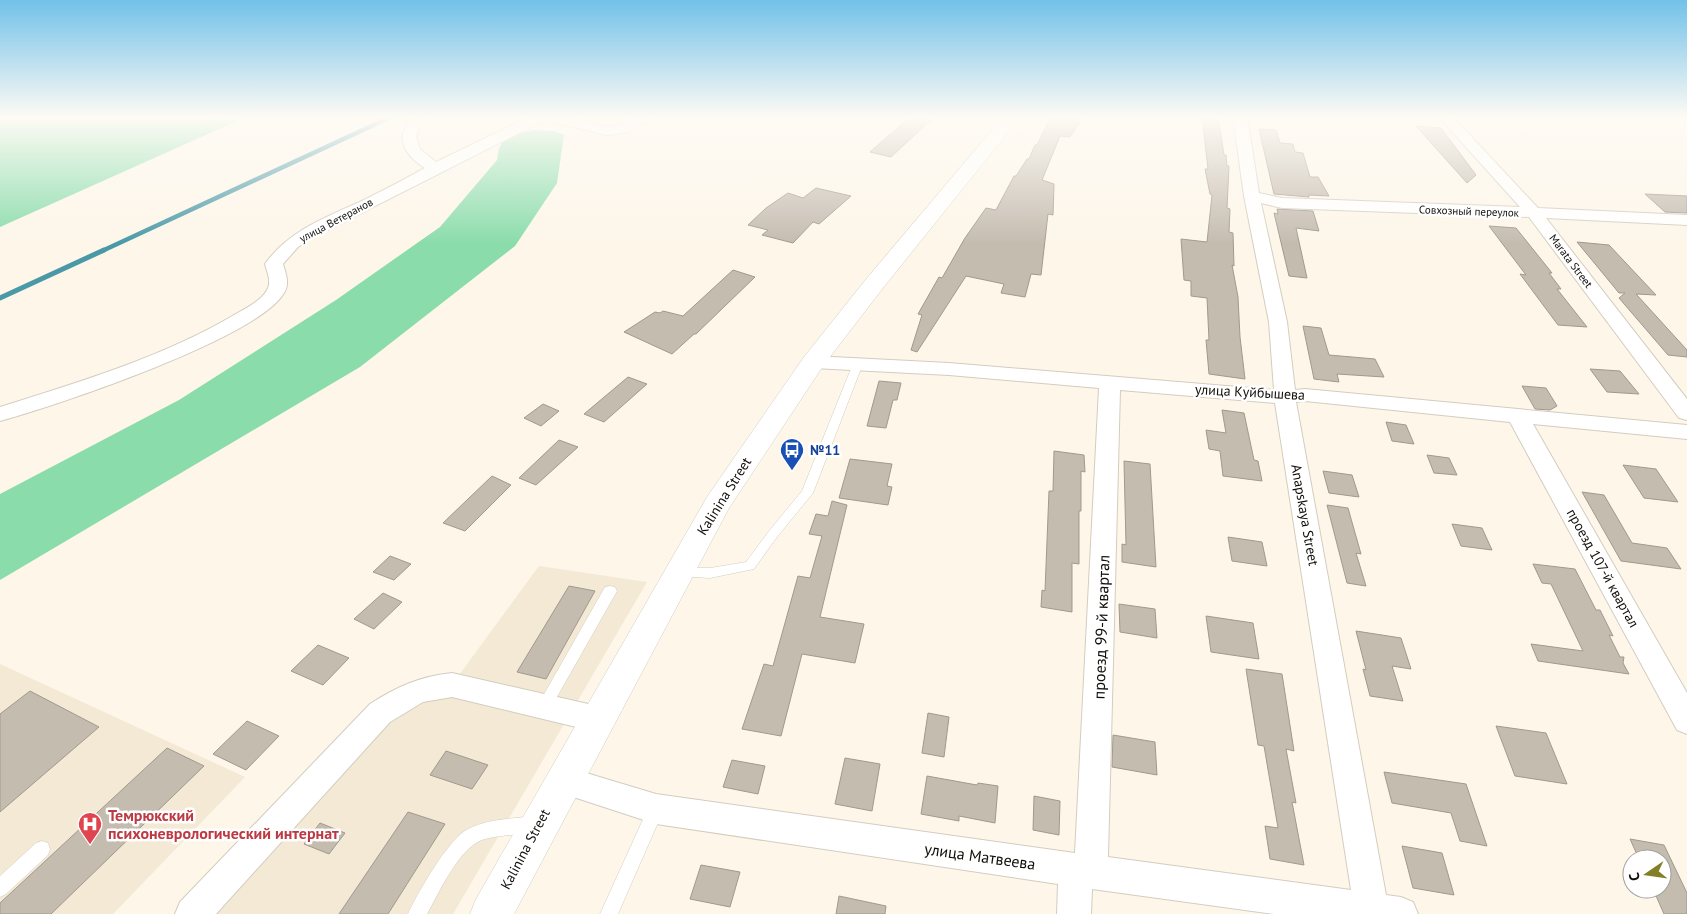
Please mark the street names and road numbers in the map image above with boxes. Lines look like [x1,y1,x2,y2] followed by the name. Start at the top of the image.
[297,195,375,245] street label: улица Ветеранов
[1419,202,1520,220] street label: Совхозный переулок
[1546,231,1596,291] street label: Marata Street
[1195,380,1306,404] street label: улица Куйбышева
[693,454,755,538] street label: Kalinina Street
[1287,463,1323,567] street label: Anapskaya Street
[1563,505,1643,631] street label: проезд 107-й квартал
[1088,554,1114,700] street label: проезд 99-й квартал
[496,806,554,892] street label: Kalinina Street
[923,838,1037,874] street label: улица Матвеева

